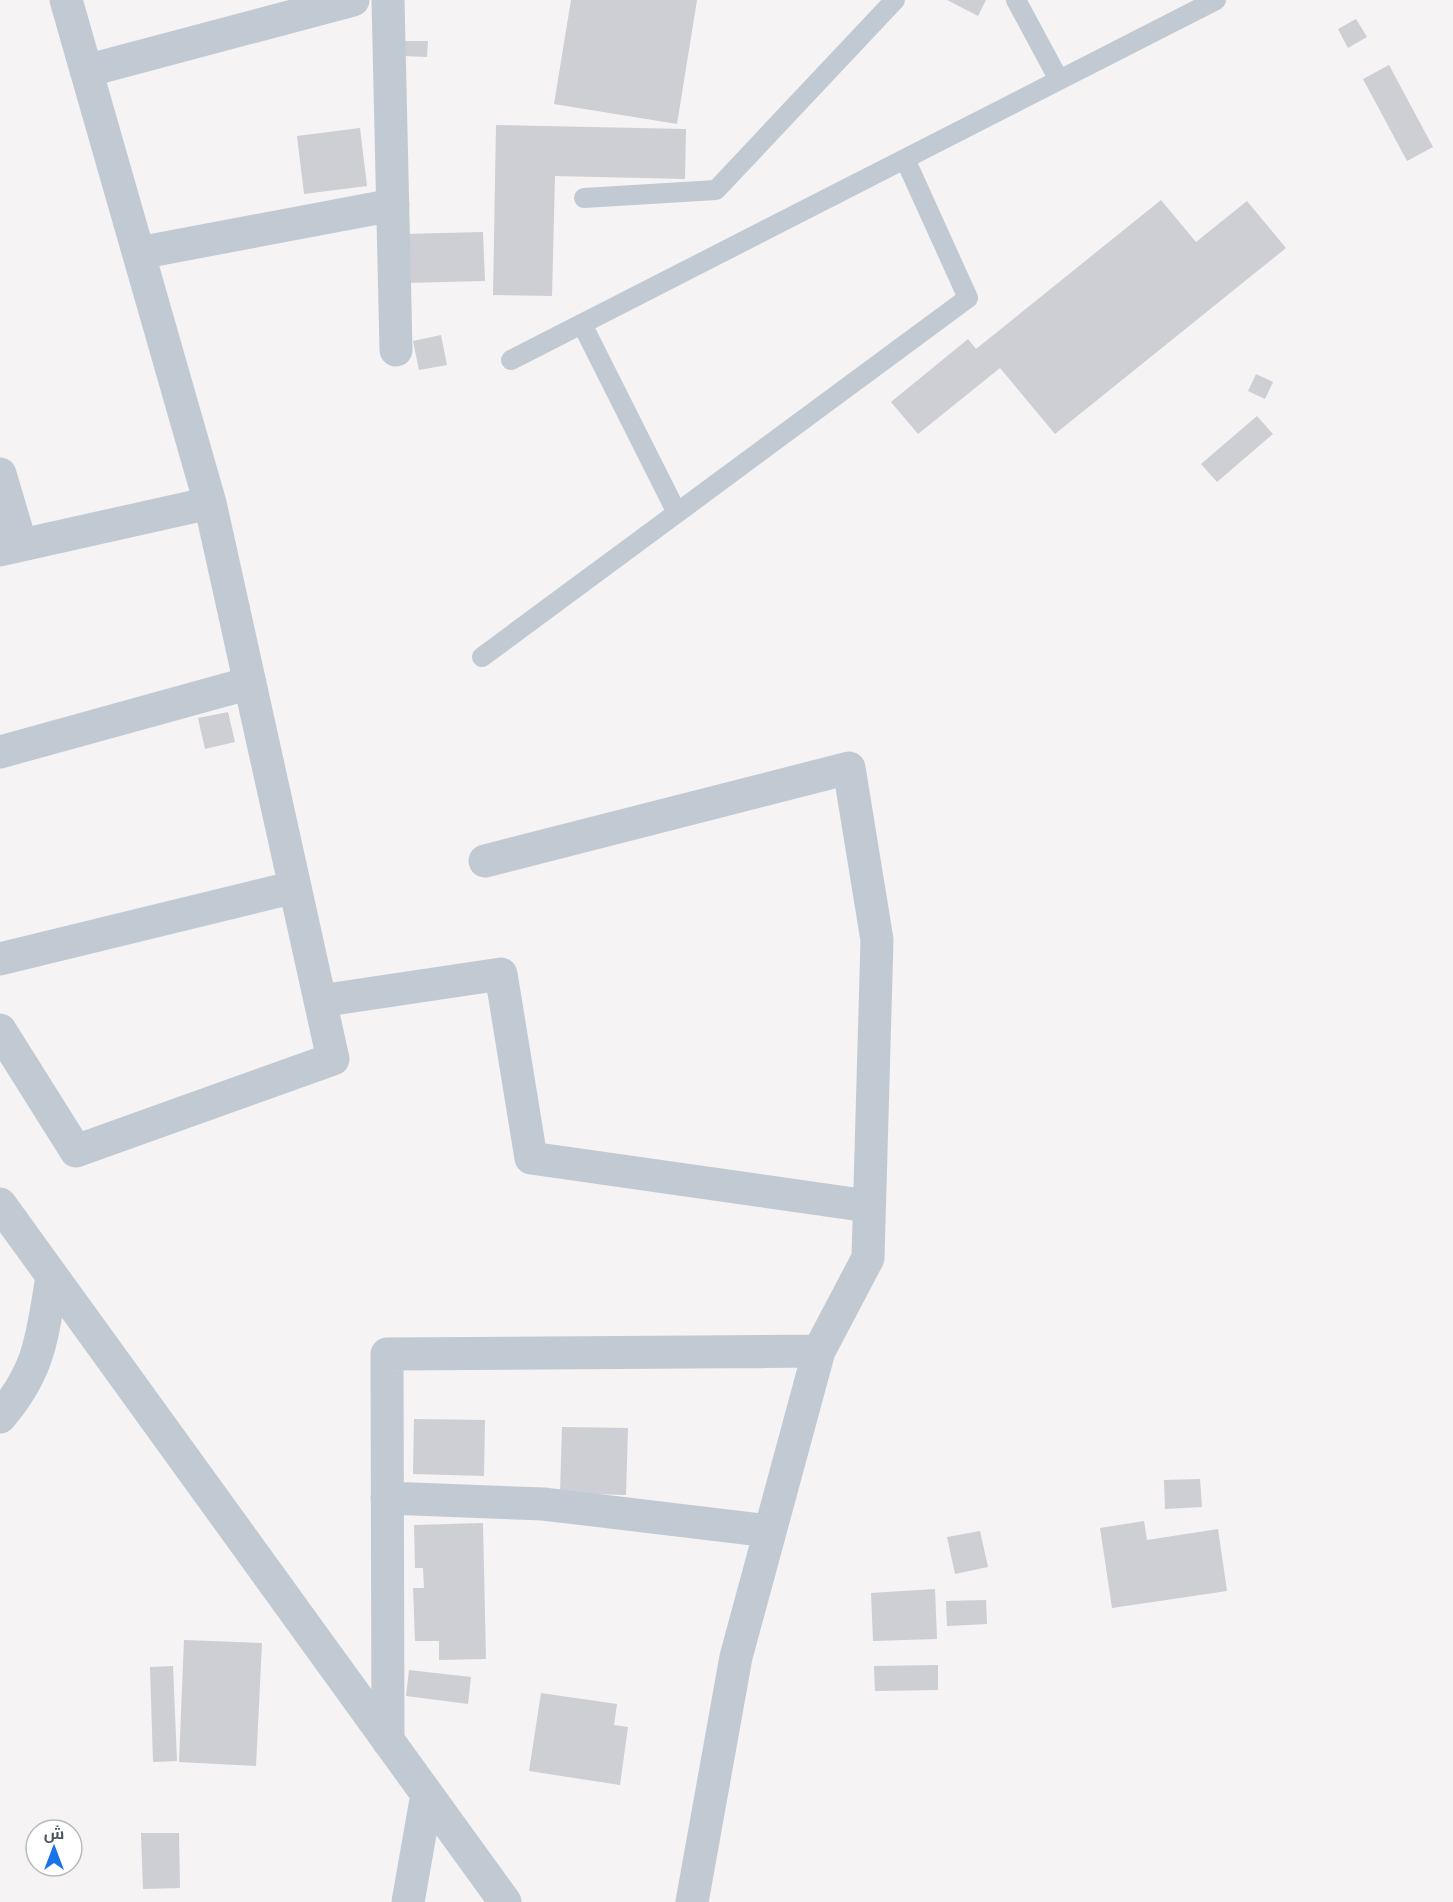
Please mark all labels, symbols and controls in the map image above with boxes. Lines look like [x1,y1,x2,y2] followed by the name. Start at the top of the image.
[24,1818,84,1878] north arrow
[44,1822,64,1844] text: ش

